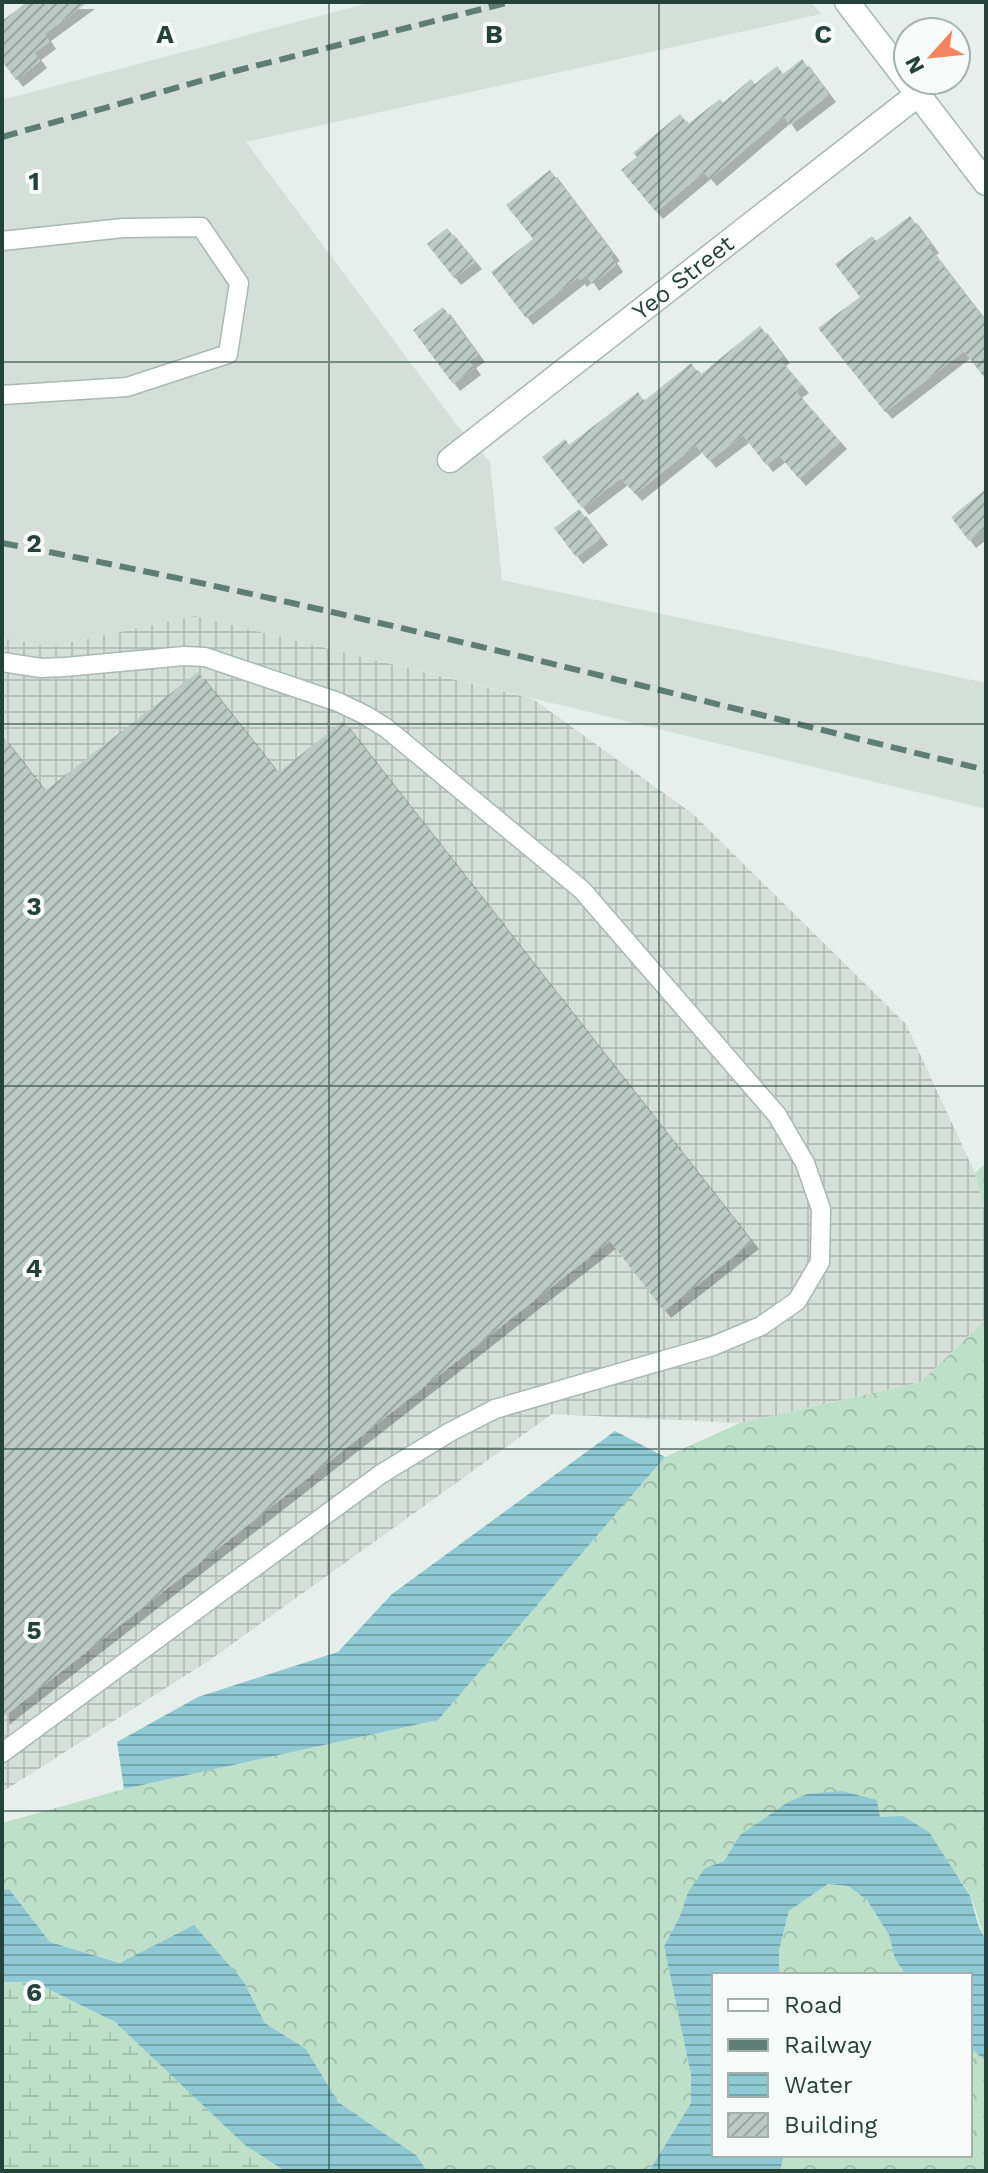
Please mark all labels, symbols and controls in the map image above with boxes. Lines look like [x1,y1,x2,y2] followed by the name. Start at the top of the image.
[892,16,972,96] north arrow
[156,19,174,49] text: A
[485,19,503,49] text: B
[814,19,832,49] text: C
[900,52,929,78] text: N
[28,166,40,196] text: 1
[627,230,739,326] street label: Yeo Street
[26,528,42,558] text: 2
[26,891,42,921] text: 3
[26,1253,43,1283] text: 4
[26,1615,42,1645] text: 5
[712,1973,972,2157] legend
[26,1977,42,2007] text: 6
[784,1991,843,2019] text: Road
[784,2031,873,2059] text: Railway
[784,2071,853,2099] text: Water
[784,2111,877,2139] text: Building

